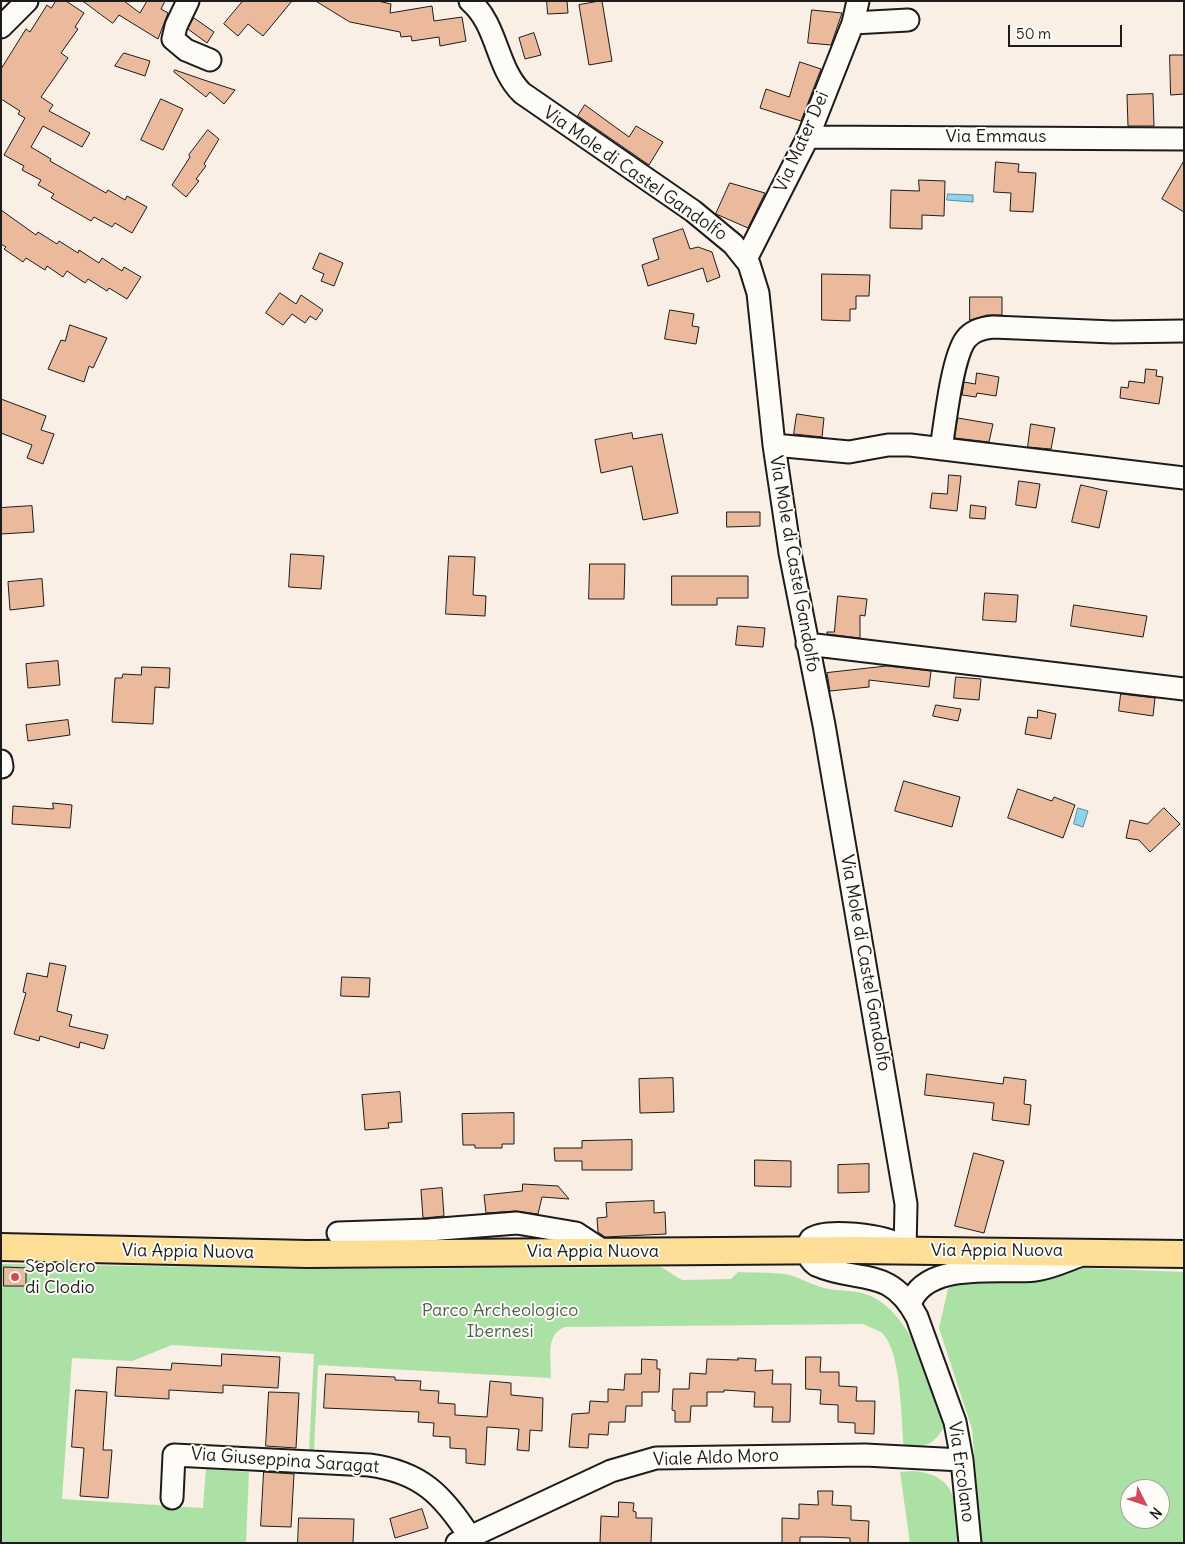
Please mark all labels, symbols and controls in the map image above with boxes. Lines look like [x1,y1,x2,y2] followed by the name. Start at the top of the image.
[1010,15,1124,47] scale bar
[1016,24,1051,43] text: 50 m
[770,88,834,196] street label: Via Mater Dei
[539,102,731,246] street label: Via Mole di Castel Gandolfo
[946,126,1046,148] street label: Via Emmaus
[764,454,824,674] street label: Via Mole di Castel Gandolfo
[835,853,895,1073] street label: Via Mole di Castel Gandolfo
[122,1240,254,1264] street label: Via Appia Nuova
[931,1240,1063,1262] street label: Via Appia Nuova
[527,1241,659,1263] street label: Via Appia Nuova
[25,1256,96,1298] place label: Sepolcro di Clodio
[9,1271,21,1283] marker: Sepolcro di Clodio
[422,1300,578,1342] park label: Parco Archeologico Ibernesi
[943,1420,979,1524] street label: Via Ercolano
[190,1444,380,1478] street label: Via Giuseppina Saragat
[653,1445,779,1471] street label: Viale Aldo Moro
[1120,1479,1170,1529] north arrow
[1146,1504,1166,1523] text: N

